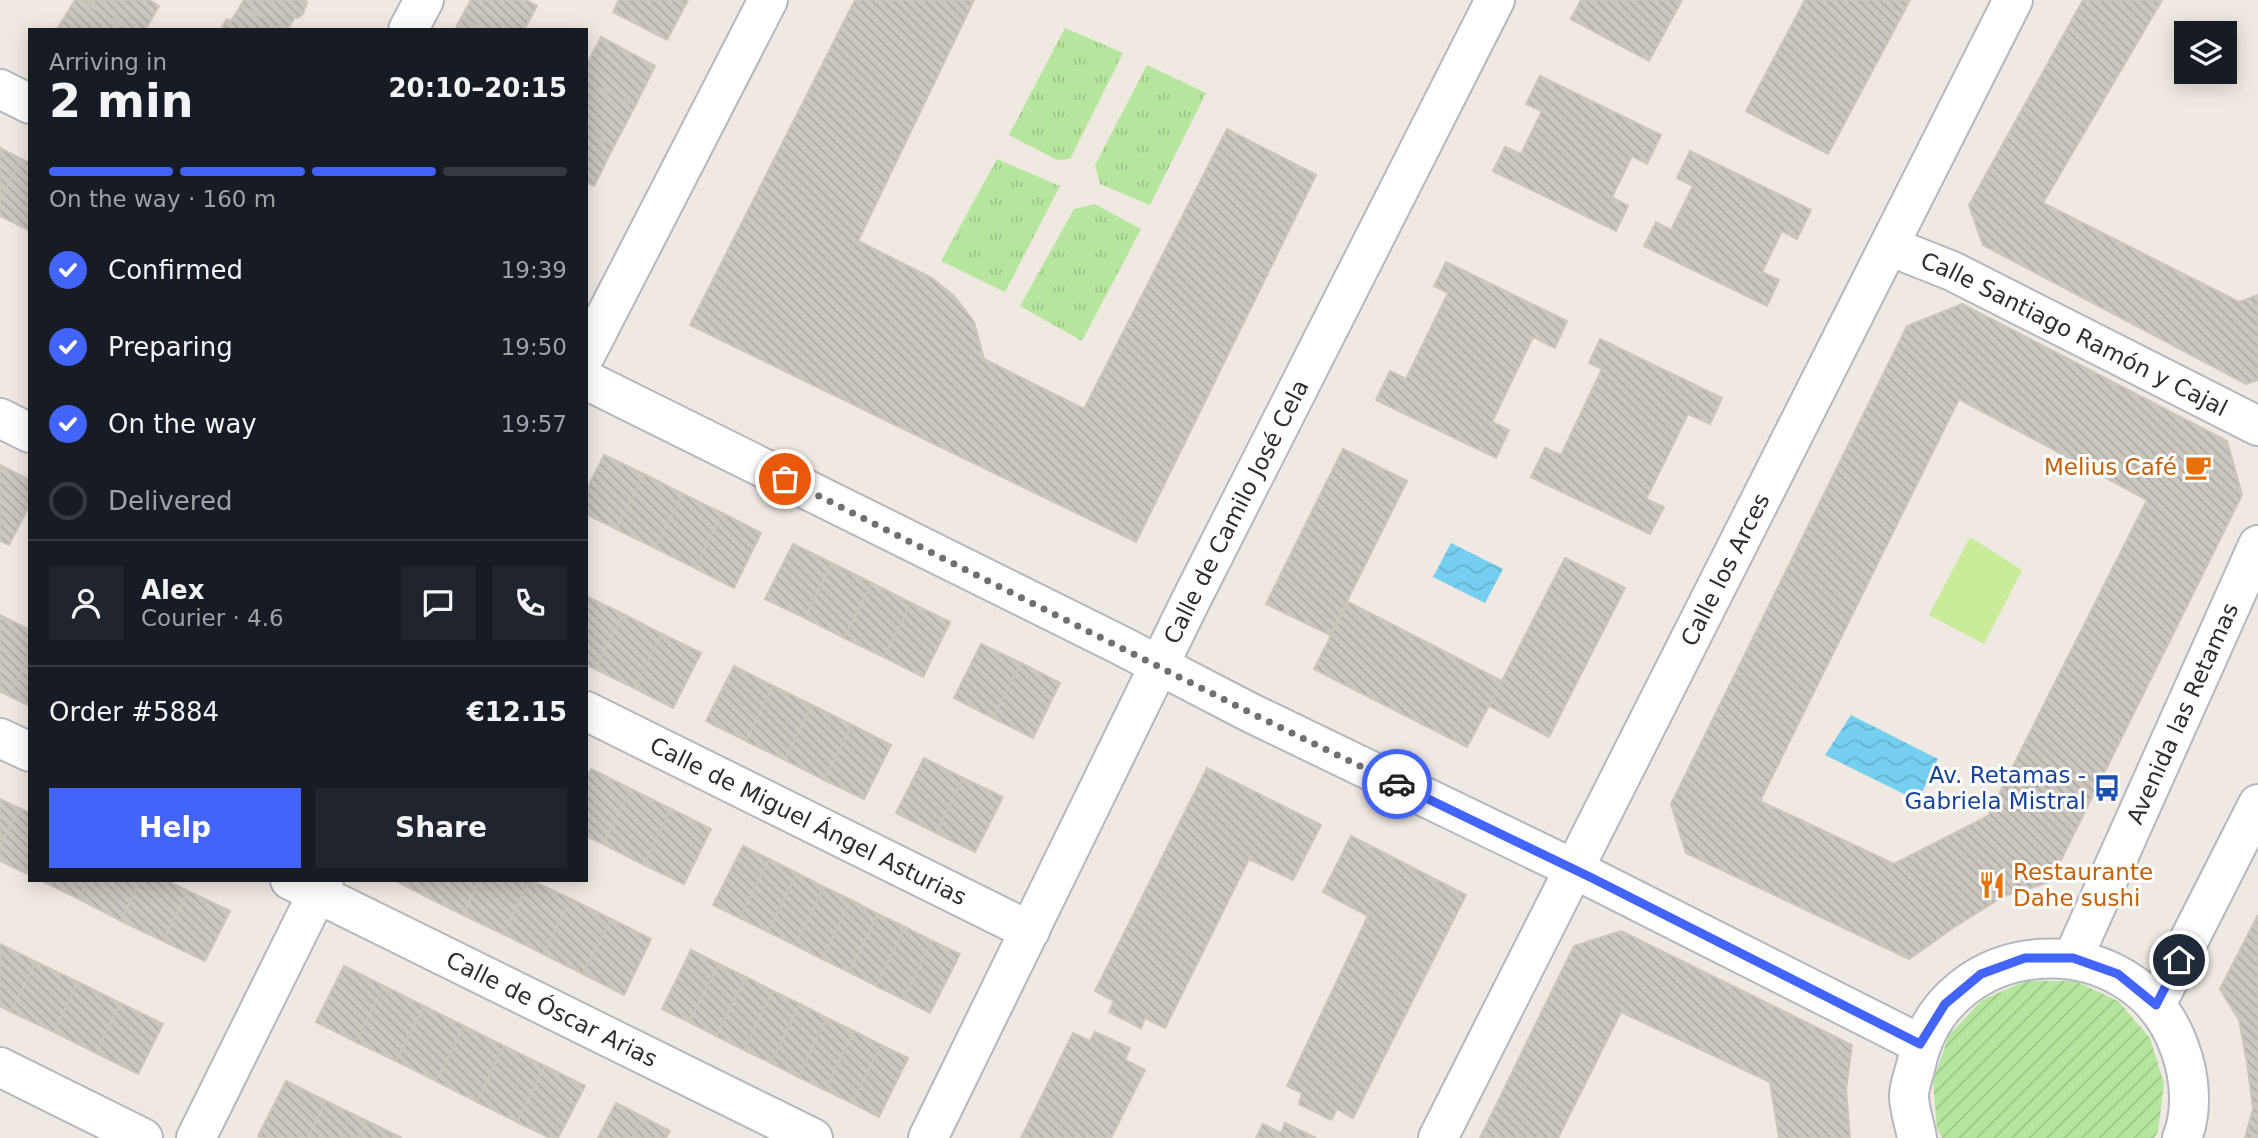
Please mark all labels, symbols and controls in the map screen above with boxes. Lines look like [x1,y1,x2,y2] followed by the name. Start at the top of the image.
[2174,21,2237,84] map controls
[2174,21,2237,84] button: layers
[49,49,167,75] text: Arriving in
[388,73,567,103] text: 20:10–20:15
[49,74,193,128] text: 2 min
[49,186,276,212] text: On the way · 160 m
[1917,247,2232,421] street label: Calle Santiago Ramón y Cajal
[49,251,87,289] icon: check
[108,255,243,285] text: Confirmed
[501,257,567,283] text: 19:39
[49,328,87,366] icon: check
[108,332,233,362] text: Preparing
[501,334,567,360] text: 19:50
[1159,375,1313,648] street label: Calle de Camilo José Cela
[49,405,87,443] icon: check
[108,409,257,439] text: On the way
[501,411,567,437] text: 19:57
[755,449,815,509] pin
[2183,452,2213,482] cafe icon: Melius Café
[2044,454,2177,480] place label: Melius Café
[766,460,804,498] icon: bag
[108,486,232,516] text: Delivered
[1676,489,1775,650] street label: Calle los Arces
[49,566,123,640] button: person
[401,566,475,640] button: chat
[493,566,567,640] button: phone
[141,575,204,605] text: Alex
[2122,599,2243,828] street label: Avenida las Retamas
[141,605,284,631] text: Courier · 4.6
[49,697,219,727] text: Order #5884
[467,697,567,727] text: €12.15
[646,732,971,910] street label: Calle de Miguel Ángel Asturias
[1362,749,1432,819] courier
[1905,762,2086,814] place label: Av. Retamas - Gabriela Mistral
[1378,765,1416,803] icon: car
[2092,773,2122,803] bus stop icon: Av. Retamas - Gabriela Mistral
[49,788,301,868] button: Help
[315,788,567,868] button: Share
[2013,859,2153,911] place label: Restaurante Dahe sushi
[1977,870,2007,900] restaurant icon: Restaurante Dahe sushi
[2149,930,2209,990] pin
[2160,941,2198,979] icon: home
[442,946,662,1072] street label: Calle de Óscar Arias

